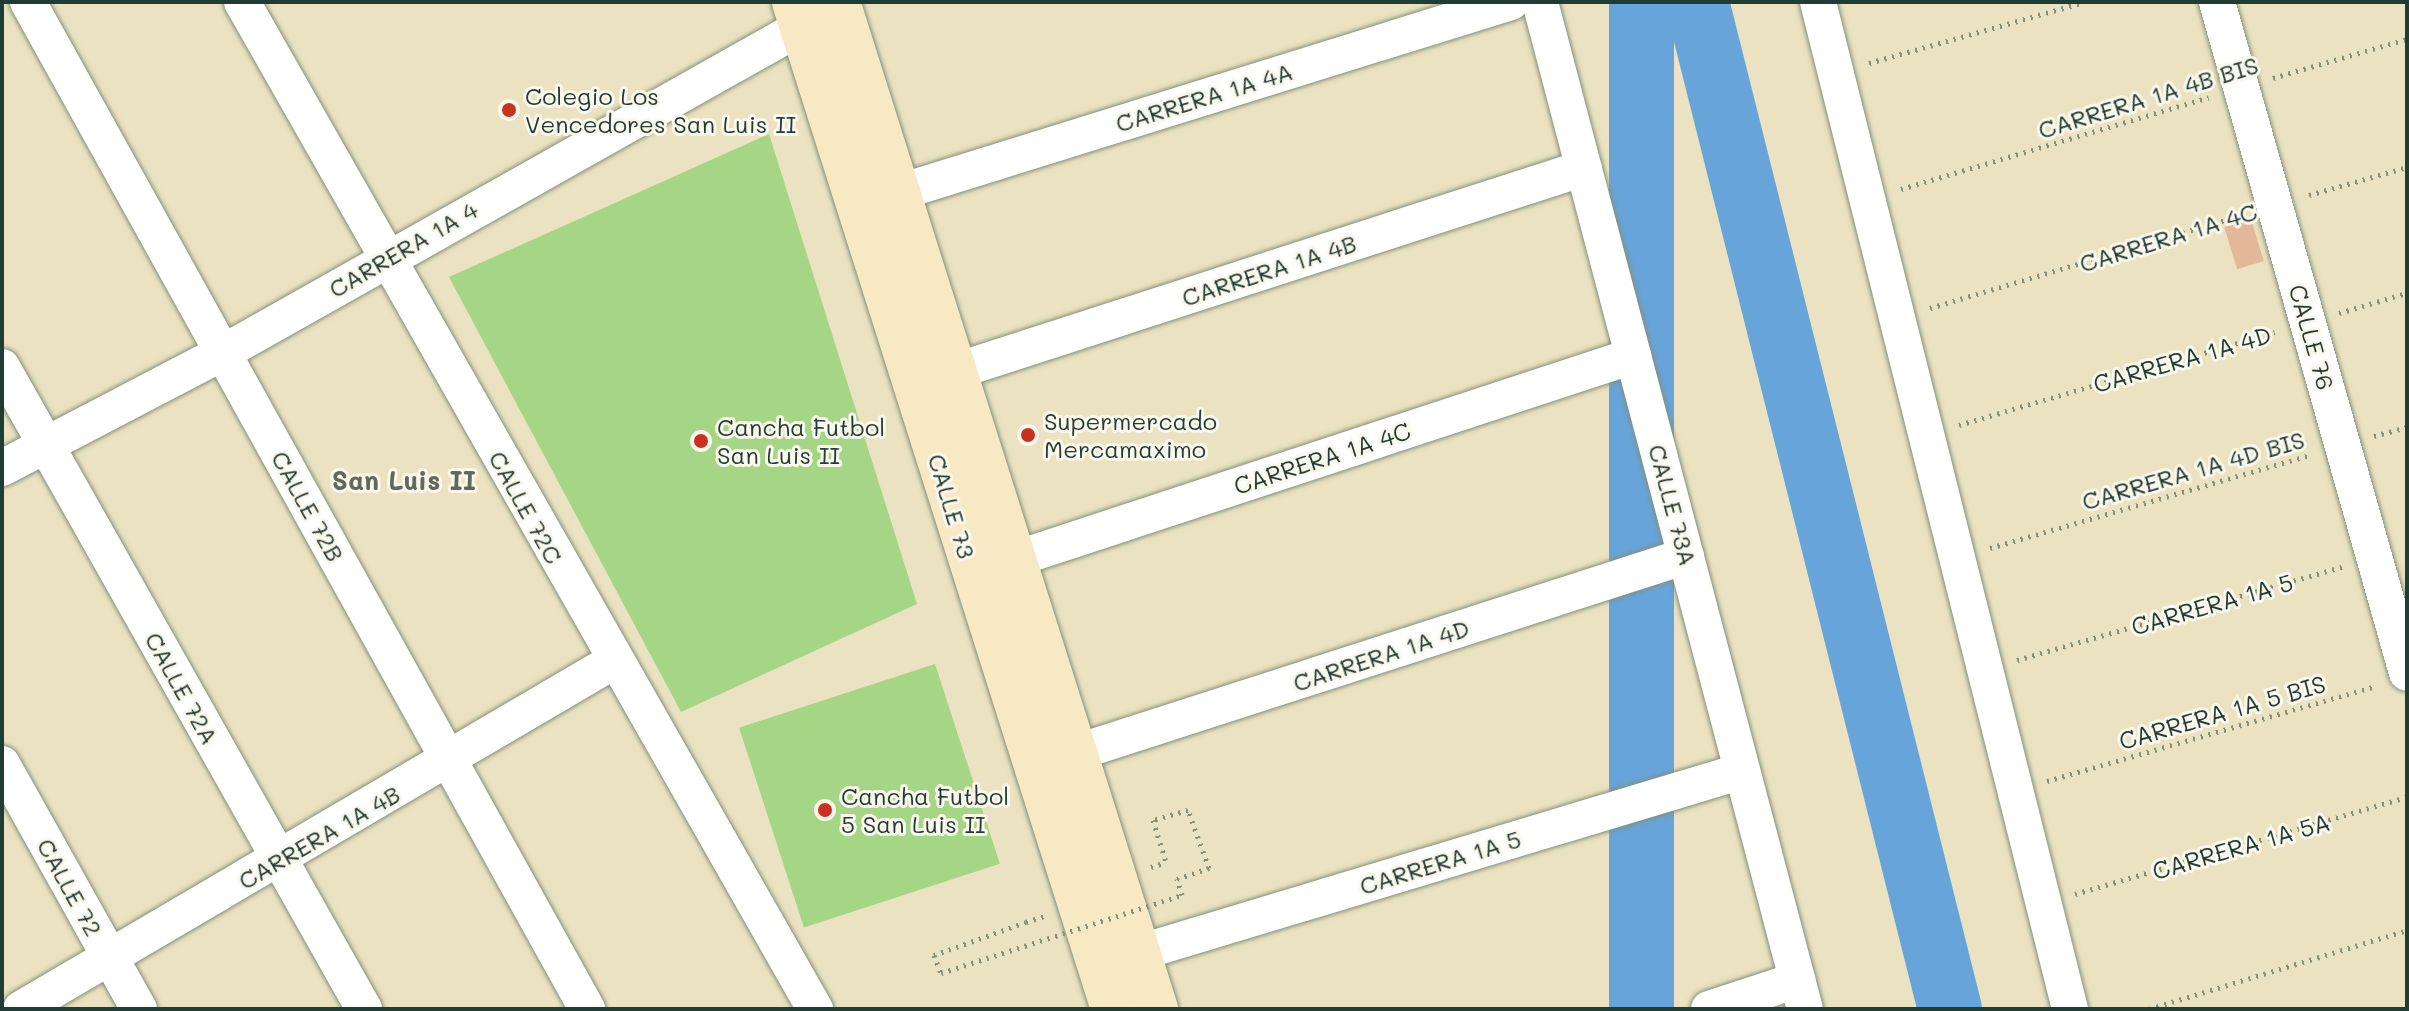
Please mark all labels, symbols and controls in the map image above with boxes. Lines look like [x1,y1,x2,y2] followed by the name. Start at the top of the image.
[2035,50,2261,144] street label: CARRERA 1A 4B BIS
[1112,56,1296,138] street label: CARRERA 1A 4A
[525,82,796,138] place label: Colegio Los Vencedores San Luis II
[500,101,518,119] marker: Colegio Los Vencedores San Luis II
[323,195,483,303] street label: CARRERA 1A 4
[2076,196,2260,278] street label: CARRERA 1A 4C
[1178,228,1360,312] street label: CARRERA 1A 4B
[2283,281,2341,393] street label: CALLE 76
[2090,320,2274,398] street label: CARRERA 1A 4D
[1044,407,1217,463] place label: Supermercado Mercamaximo
[717,413,885,469] place label: Cancha Futbol San Luis II
[1230,416,1414,500] street label: CARRERA 1A 4C
[2078,424,2308,516] street label: CARRERA 1A 4D BIS
[1019,426,1037,444] marker: Supermercado Mercamaximo
[692,432,710,450] marker: Cancha Futbol San Luis II
[1643,441,1703,569] street label: CALLE 73A
[266,446,350,566] street label: CALLE 72B
[483,446,569,568] street label: CALLE 72C
[922,450,982,562] street label: CALLE 73
[332,465,476,497] district label: San Luis II
[2128,567,2296,641] street label: CARRERA 1A 5
[1289,613,1473,697] street label: CARRERA 1A 4D
[139,627,225,749] street label: CALLE 72A
[2115,669,2329,755] street label: CARRERA 1A 5 BIS
[233,779,405,895] street label: CARRERA 1A 4B
[841,782,1009,838] place label: Cancha Futbol 5 San Luis II
[816,801,834,819] marker: Cancha Futbol 5 San Luis II
[2149,807,2333,885] street label: CARRERA 1A 5A
[1356,824,1524,900] street label: CARRERA 1A 5
[31,833,109,941] street label: CALLE 72

